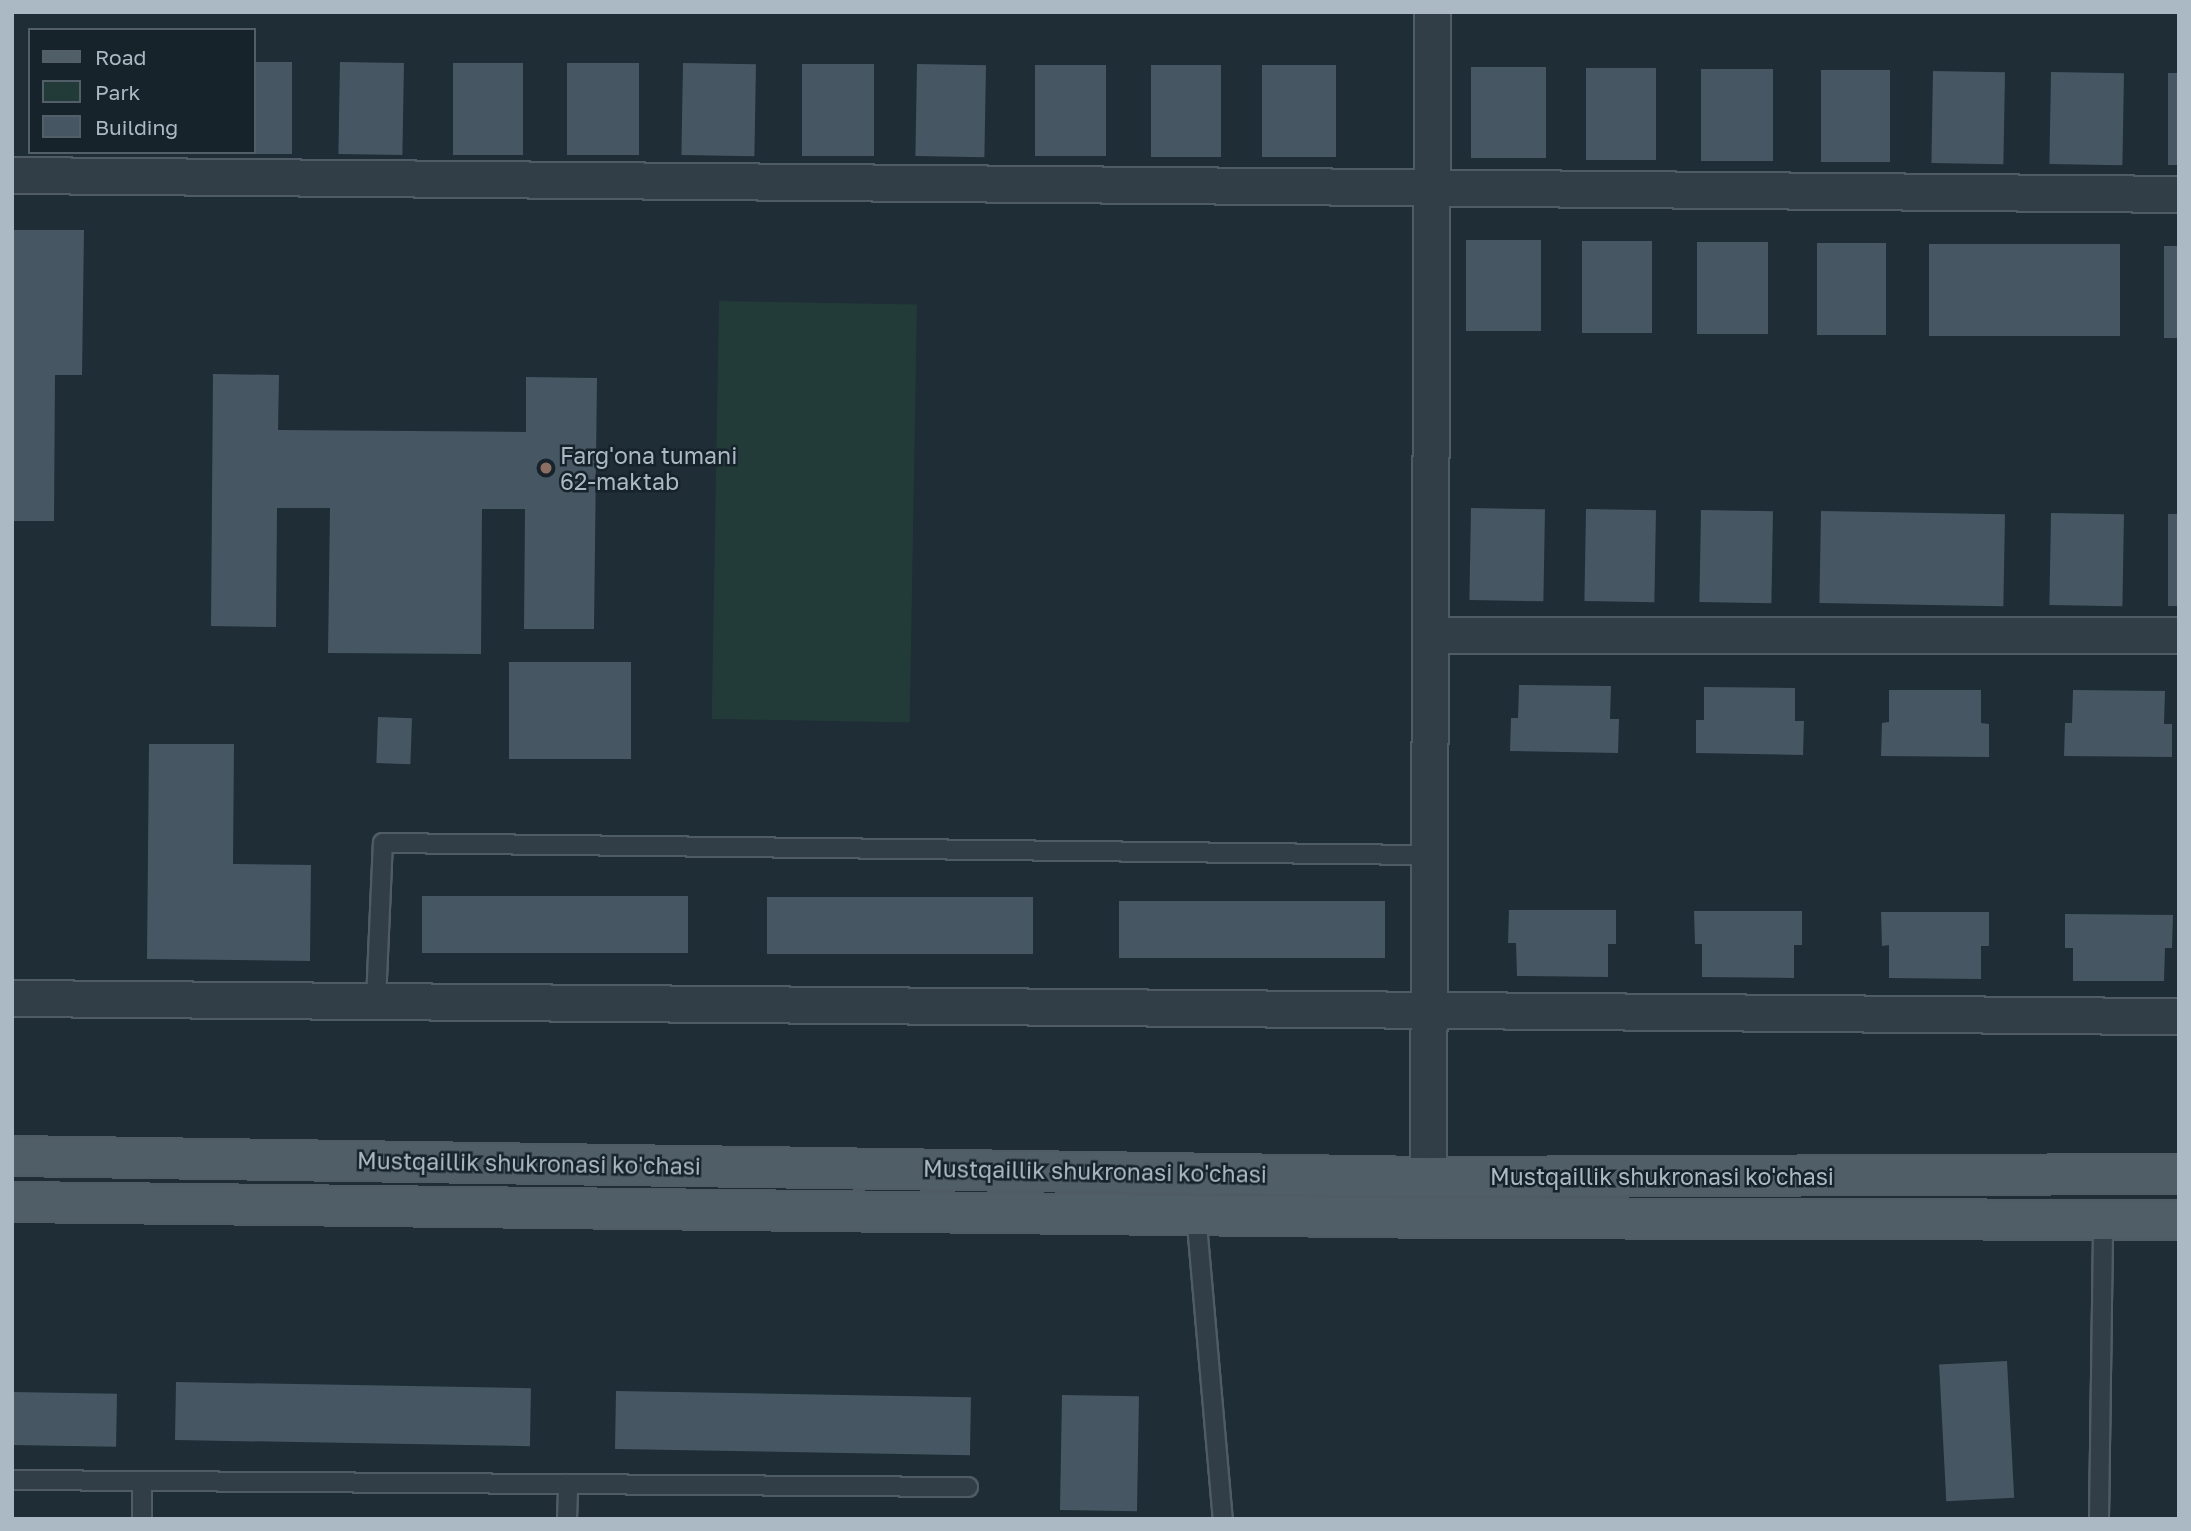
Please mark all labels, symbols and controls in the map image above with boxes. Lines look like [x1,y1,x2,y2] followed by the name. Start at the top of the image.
[28,28,256,154] legend
[95,44,146,70] text: Road
[95,79,140,105] text: Park
[95,114,178,140] text: Building
[560,441,737,495] place label: Farg'ona tumani 62-maktab
[538,460,554,476] marker: Farg'ona tumani 62-maktab
[357,1146,701,1180] street label: Mustqaillik shukronasi ko'chasi
[923,1154,1267,1188] street label: Mustqaillik shukronasi ko'chasi
[1490,1162,1834,1190] street label: Mustqaillik shukronasi ko'chasi

